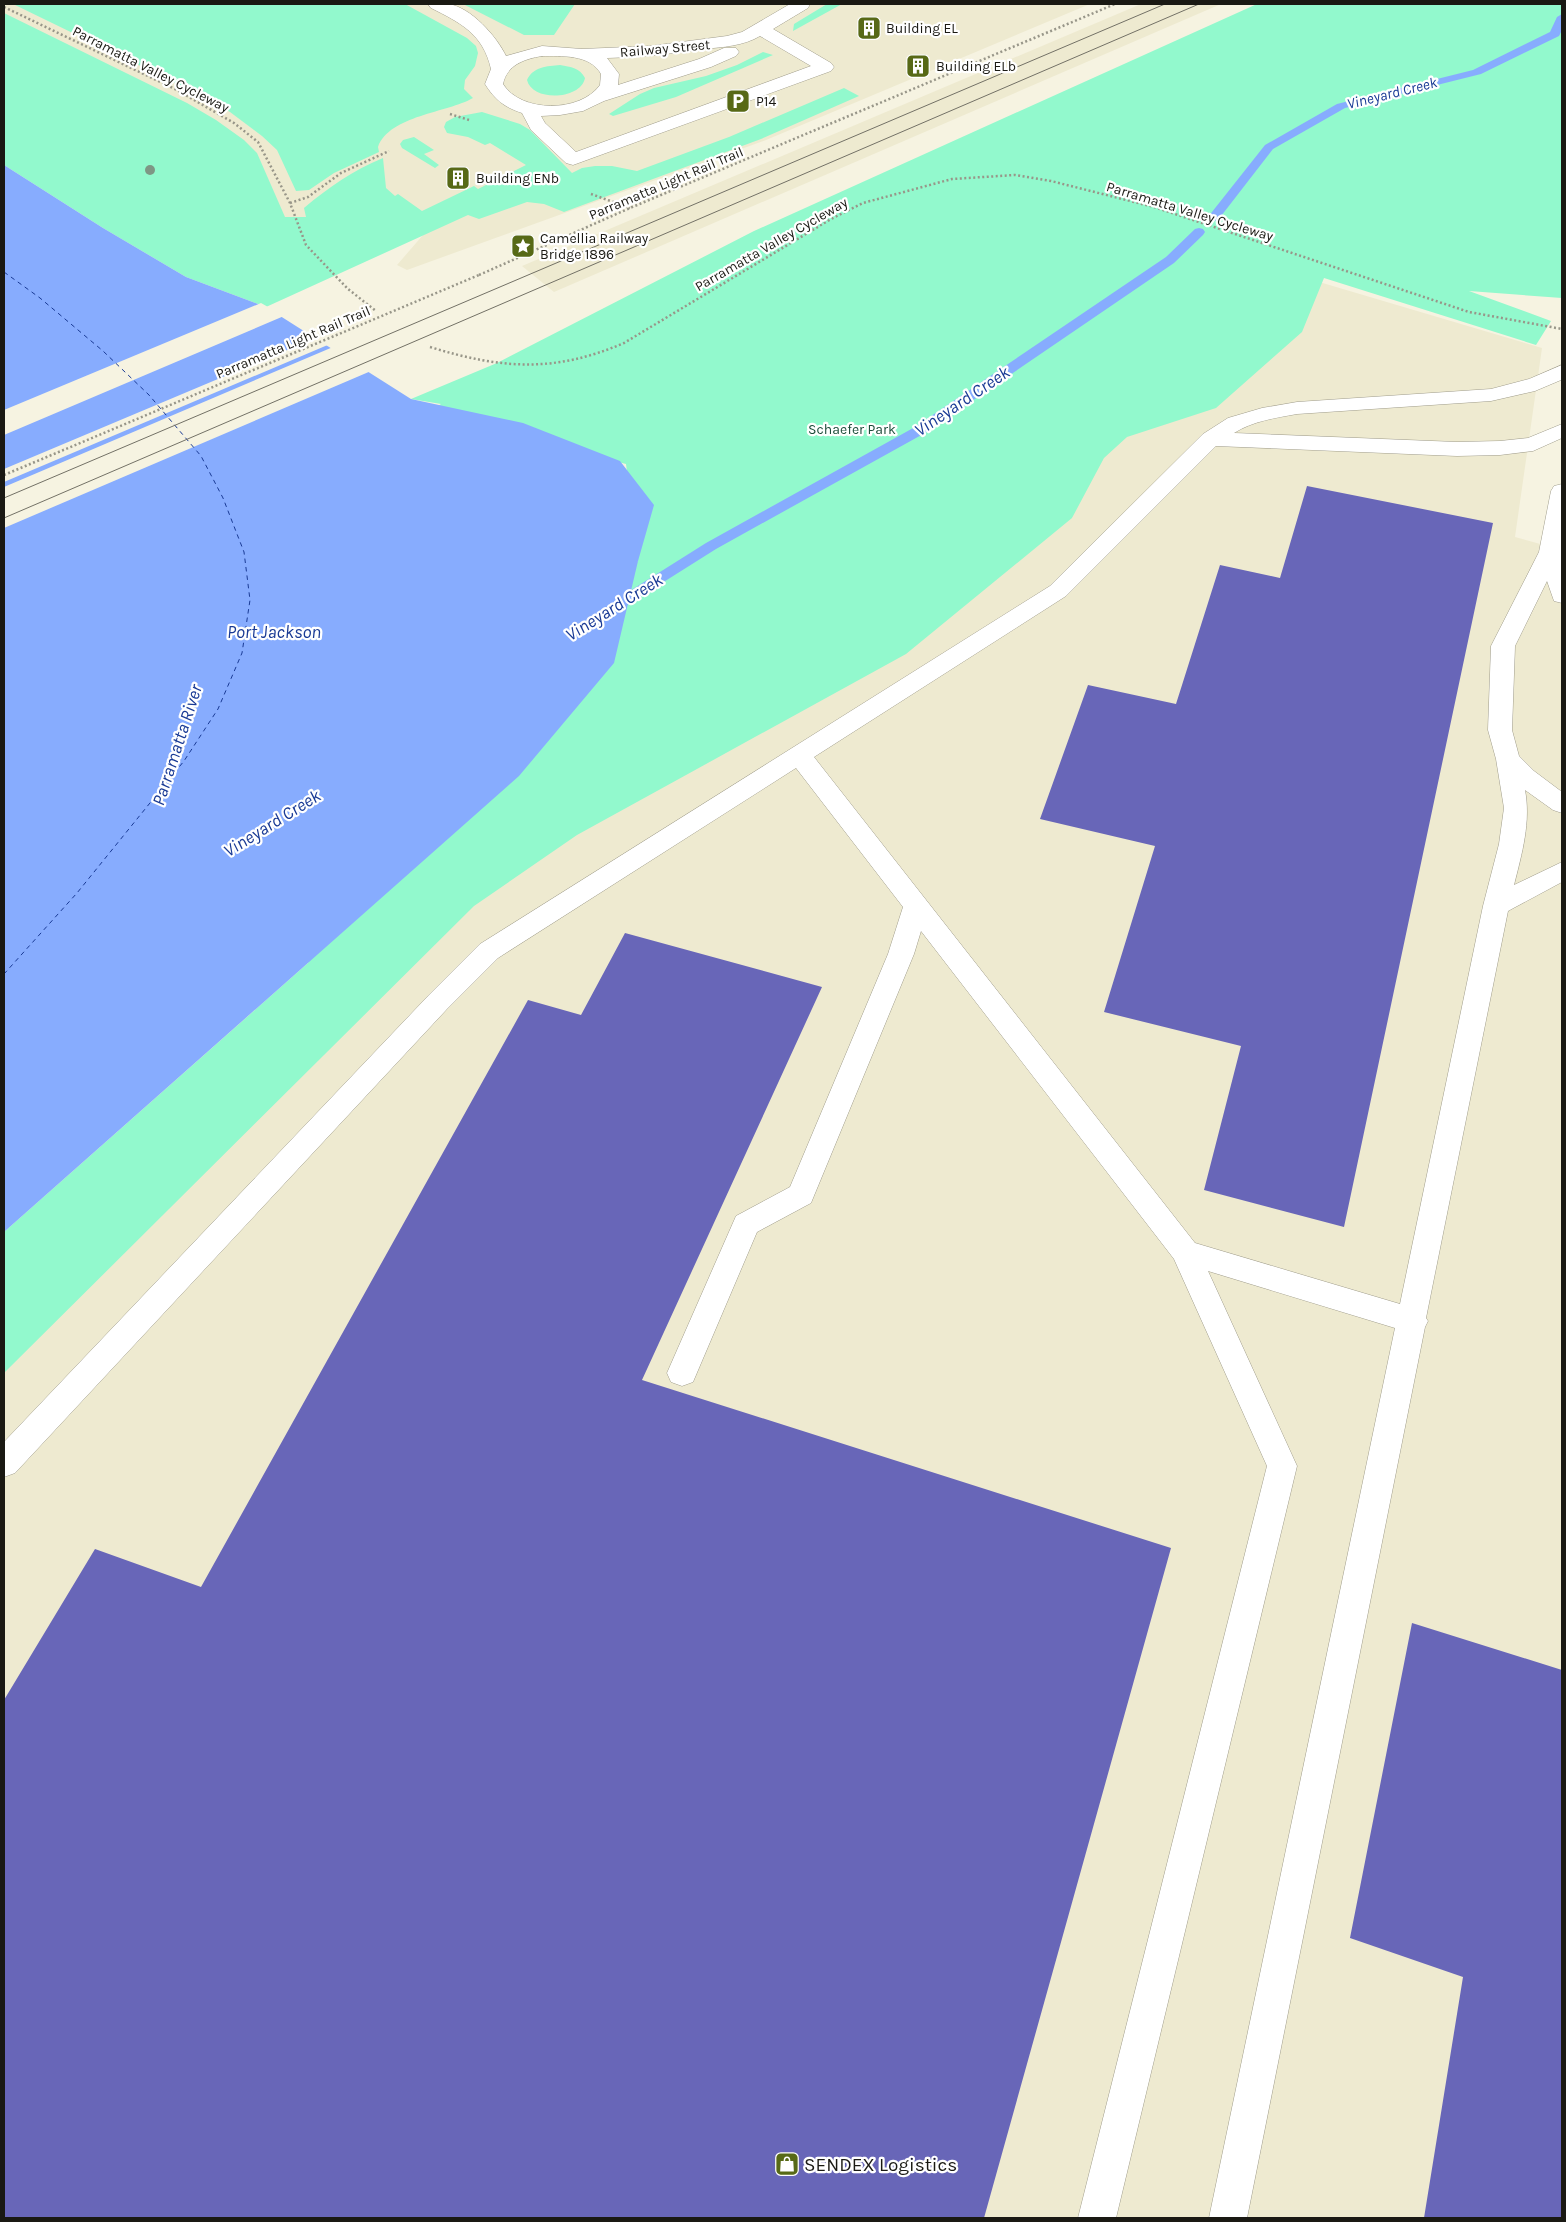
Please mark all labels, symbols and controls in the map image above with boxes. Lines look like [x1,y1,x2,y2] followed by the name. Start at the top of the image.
[856,15,882,41] building icon: Building EL
[886,20,958,37] place label: Building EL
[70,22,232,117] street label: Parramatta Valley Cycleway
[619,36,711,61] street label: Railway Street
[905,53,931,79] building icon: Building ELb
[936,58,1016,75] place label: Building ELb
[1345,73,1439,113] water label: Vineyard Creek
[725,88,751,114] parking icon: P14
[756,93,776,110] place label: P14
[587,143,746,224] street label: Parramatta Light Rail Trail
[445,165,471,191] building icon: Building ENb
[476,170,559,187] place label: Building ENb
[1104,178,1276,245] street label: Parramatta Valley Cycleway
[692,193,851,295] street label: Parramatta Valley Cycleway
[540,230,649,263] place label: Camellia Railway Bridge 1896
[510,233,536,259] place icon: Camellia Railway Bridge 1896
[214,302,373,383] street label: Parramatta Light Rail Trail
[910,360,1015,441] water label: Vineyard Creek
[808,421,896,438] park label: Schaefer Park
[561,568,667,646] water label: Vineyard Creek
[227,621,321,643] water label: Port Jackson
[147,681,207,808] water label: Parramatta River
[219,784,325,862] water label: Vineyard Creek
[774,2151,800,2177] shop icon: SENDEX Logistics
[804,2154,957,2176] place label: SENDEX Logistics

